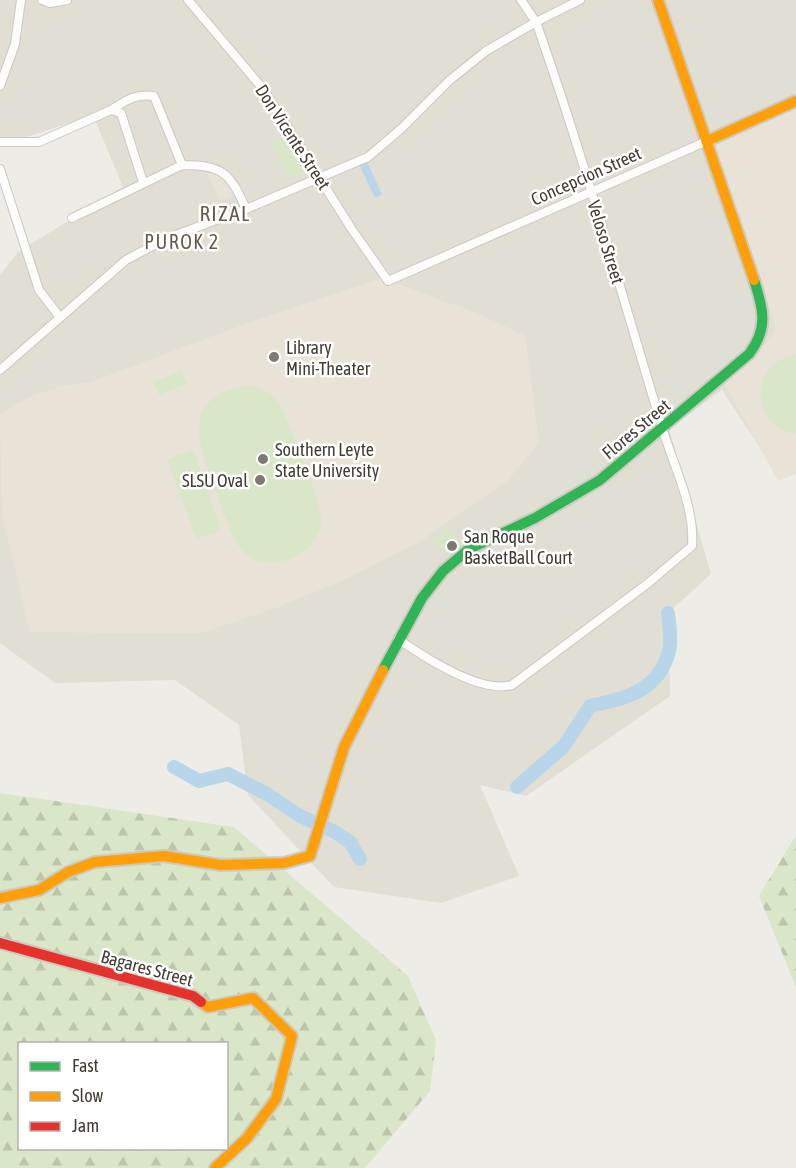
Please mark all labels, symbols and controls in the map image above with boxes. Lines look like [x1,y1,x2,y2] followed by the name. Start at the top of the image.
[251,80,335,194] street label: Don Vicente Street
[528,142,644,210] street label: Concepcion Street
[583,198,629,286] street label: Veloso Street
[199,201,251,225] district label: RIZAL
[144,230,220,253] district label: PUROK 2
[286,337,371,379] place label: Library Mini-Theater
[267,350,281,364] marker: Library Mini-Theater
[598,395,674,463] street label: Flores Street
[275,439,379,481] place label: Southern Leyte State University
[256,452,270,466] marker: Southern Leyte State University
[182,470,248,491] place label: SLSU Oval
[253,473,267,487] marker: SLSU Oval
[464,526,573,568] place label: San Roque BasketBall Court
[445,539,459,553] marker: San Roque BasketBall Court
[99,946,195,990] street label: Bagares Street
[18,1042,228,1150] legend
[72,1055,99,1076] text: Fast
[72,1085,103,1106] text: Slow
[72,1115,99,1136] text: Jam

